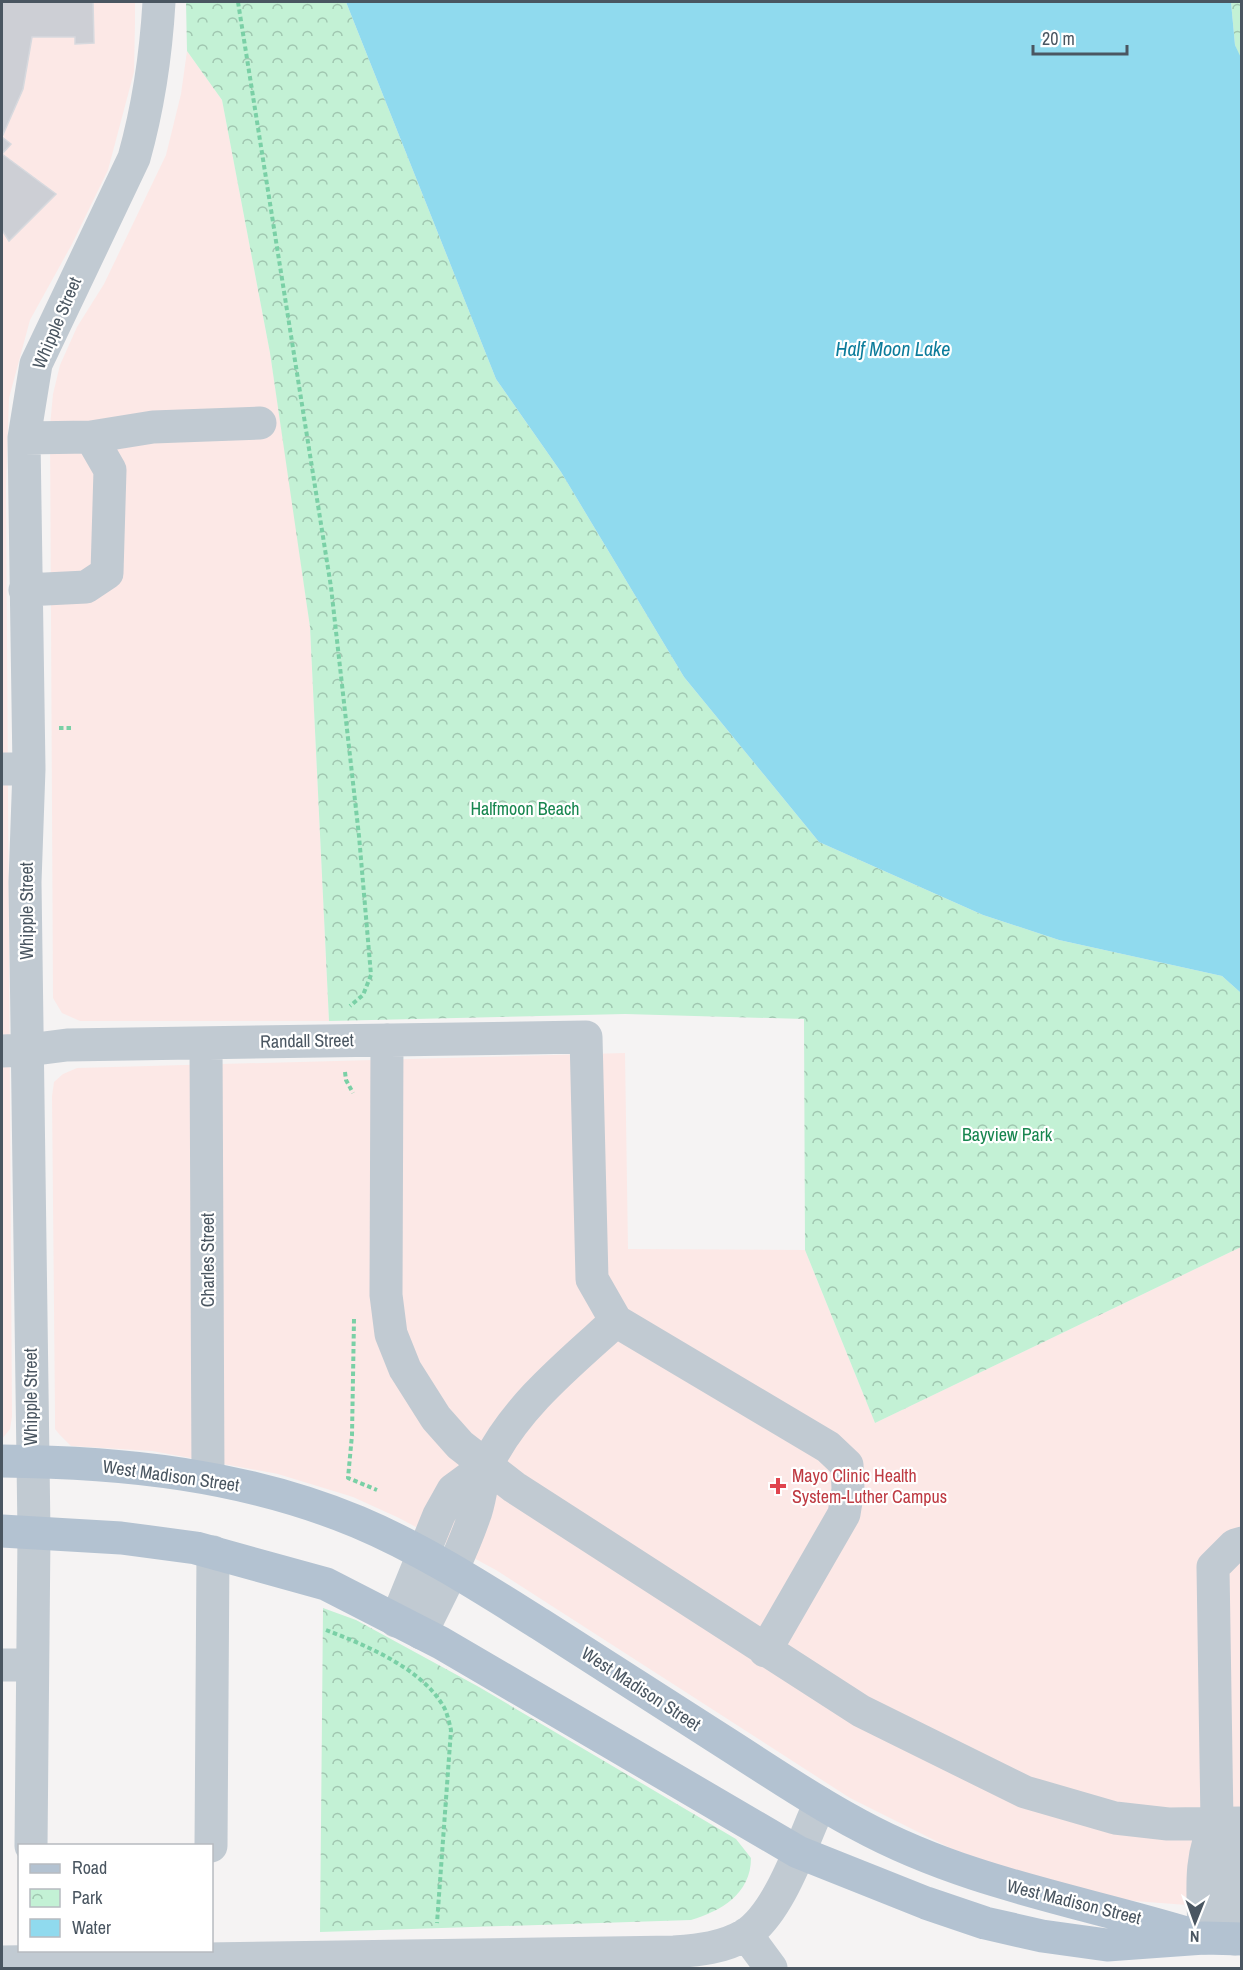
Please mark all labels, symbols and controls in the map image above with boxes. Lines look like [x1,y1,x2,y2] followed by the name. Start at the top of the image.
[1033,18,1128,56] scale bar
[1042,26,1075,51] text: 20 m
[26,273,87,373] street label: Whipple Street
[836,335,950,362] water label: Half Moon Lake
[470,796,580,821] park label: Halfmoon Beach
[14,862,39,960] street label: Whipple Street
[260,1027,354,1054] street label: Randall Street
[962,1122,1053,1147] park label: Bayview Park
[195,1213,220,1307] street label: Charles Street
[18,1348,43,1446] street label: Whipple Street
[101,1454,241,1497] street label: West Madison Street
[792,1463,947,1509] place label: Mayo Clinic Health System-Luther Campus
[769,1477,787,1495] marker: Mayo Clinic Health System-Luther Campus
[577,1641,706,1737] street label: West Madison Street
[18,1844,213,1952] legend
[72,1855,107,1880] text: Road
[1004,1873,1144,1930] street label: West Madison Street
[72,1885,103,1910] text: Park
[1165,1892,1225,1952] north arrow
[72,1915,111,1940] text: Water
[1190,1926,1200,1948] text: N

